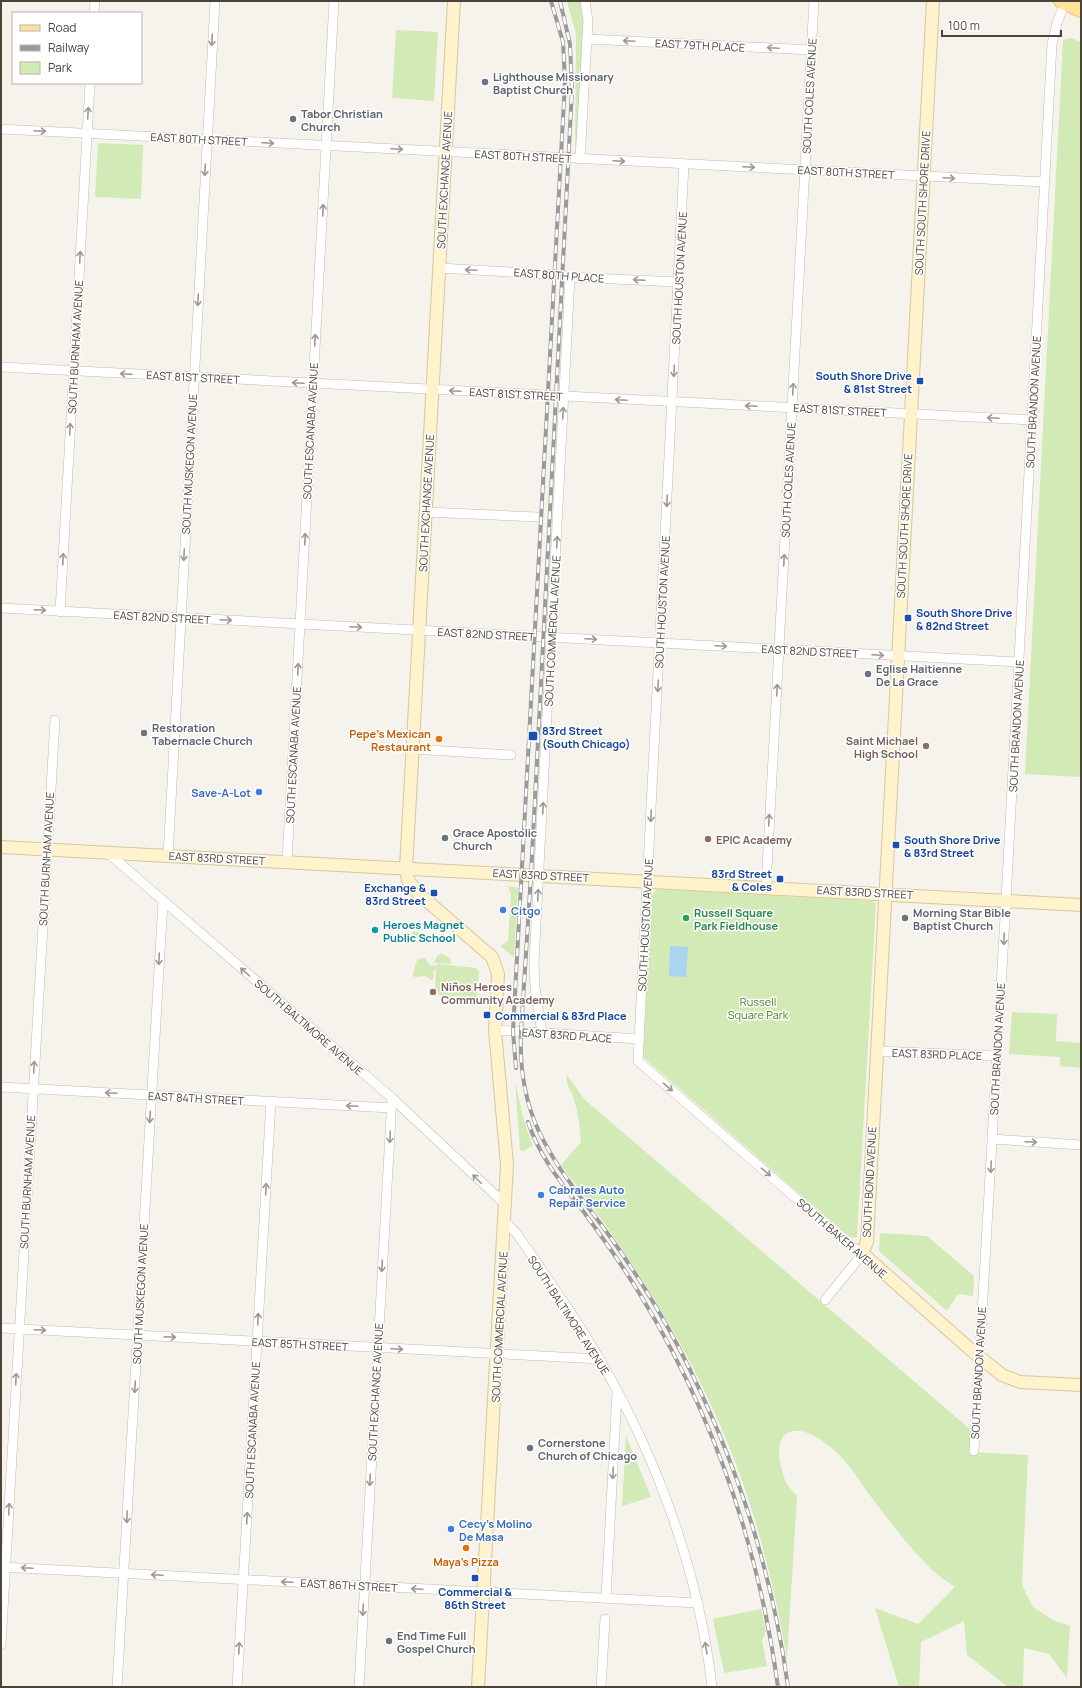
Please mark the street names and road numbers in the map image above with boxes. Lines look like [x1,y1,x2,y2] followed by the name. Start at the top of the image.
[655,35,745,55] street label: EAST 79TH PLACE
[798,38,820,154] street label: SOUTH COLES AVENUE
[433,111,455,249] street label: SOUTH EXCHANGE AVENUE
[150,129,248,149] street label: EAST 80TH STREET
[911,130,933,276] street label: SOUTH SOUTH SHORE DRIVE
[474,146,572,166] street label: EAST 80TH STREET
[797,162,895,182] street label: EAST 80TH STREET
[668,211,690,345] street label: SOUTH HOUSTON AVENUE
[513,264,605,286] street label: EAST 80TH PLACE
[64,280,86,414] street label: SOUTH BURNHAM AVENUE
[1022,335,1044,469] street label: SOUTH BRANDON AVENUE
[299,362,321,500] street label: SOUTH ESCANABA AVENUE
[146,367,241,387] street label: EAST 81ST STREET
[469,384,564,404] street label: EAST 81ST STREET
[178,393,200,535] street label: SOUTH MUSKEGON AVENUE
[793,400,888,420] street label: EAST 81ST STREET
[777,422,799,538] street label: SOUTH COLES AVENUE
[415,434,437,572] street label: SOUTH EXCHANGE AVENUE
[893,453,915,599] street label: SOUTH SOUTH SHORE DRIVE
[651,535,673,669] street label: SOUTH HOUSTON AVENUE
[541,555,563,707] street label: SOUTH COMMERCIAL AVENUE
[113,607,211,627] street label: EAST 82ND STREET
[437,624,535,644] street label: EAST 82ND STREET
[761,641,859,661] street label: EAST 82ND STREET
[1005,659,1027,793] street label: SOUTH BRANDON AVENUE
[282,686,304,824] street label: SOUTH ESCANABA AVENUE
[35,792,57,926] street label: SOUTH BURNHAM AVENUE
[168,848,266,868] street label: EAST 83RD STREET
[634,858,656,992] street label: SOUTH HOUSTON AVENUE
[492,865,590,885] street label: EAST 83RD STREET
[816,882,914,902] street label: EAST 83RD STREET
[251,976,367,1078] street label: SOUTH BALTIMORE AVENUE
[986,982,1008,1116] street label: SOUTH BRANDON AVENUE
[521,1024,613,1046] street label: EAST 83RD PLACE
[892,1045,982,1063] street label: EAST 83RD PLACE
[148,1088,245,1108] street label: EAST 84TH STREET
[16,1115,38,1249] street label: SOUTH BURNHAM AVENUE
[859,1126,879,1238] street label: SOUTH BOND AVENUE
[794,1195,890,1281] street label: SOUTH BAKER AVENUE
[129,1223,151,1365] street label: SOUTH MUSKEGON AVENUE
[488,1251,510,1403] street label: SOUTH COMMERCIAL AVENUE
[525,1252,613,1378] street label: SOUTH BALTIMORE AVENUE
[967,1306,989,1440] street label: SOUTH BRANDON AVENUE
[364,1323,386,1461] street label: SOUTH EXCHANGE AVENUE
[251,1334,349,1354] street label: EAST 85TH STREET
[241,1361,263,1499] street label: SOUTH ESCANABA AVENUE
[300,1575,398,1595] street label: EAST 86TH STREET

